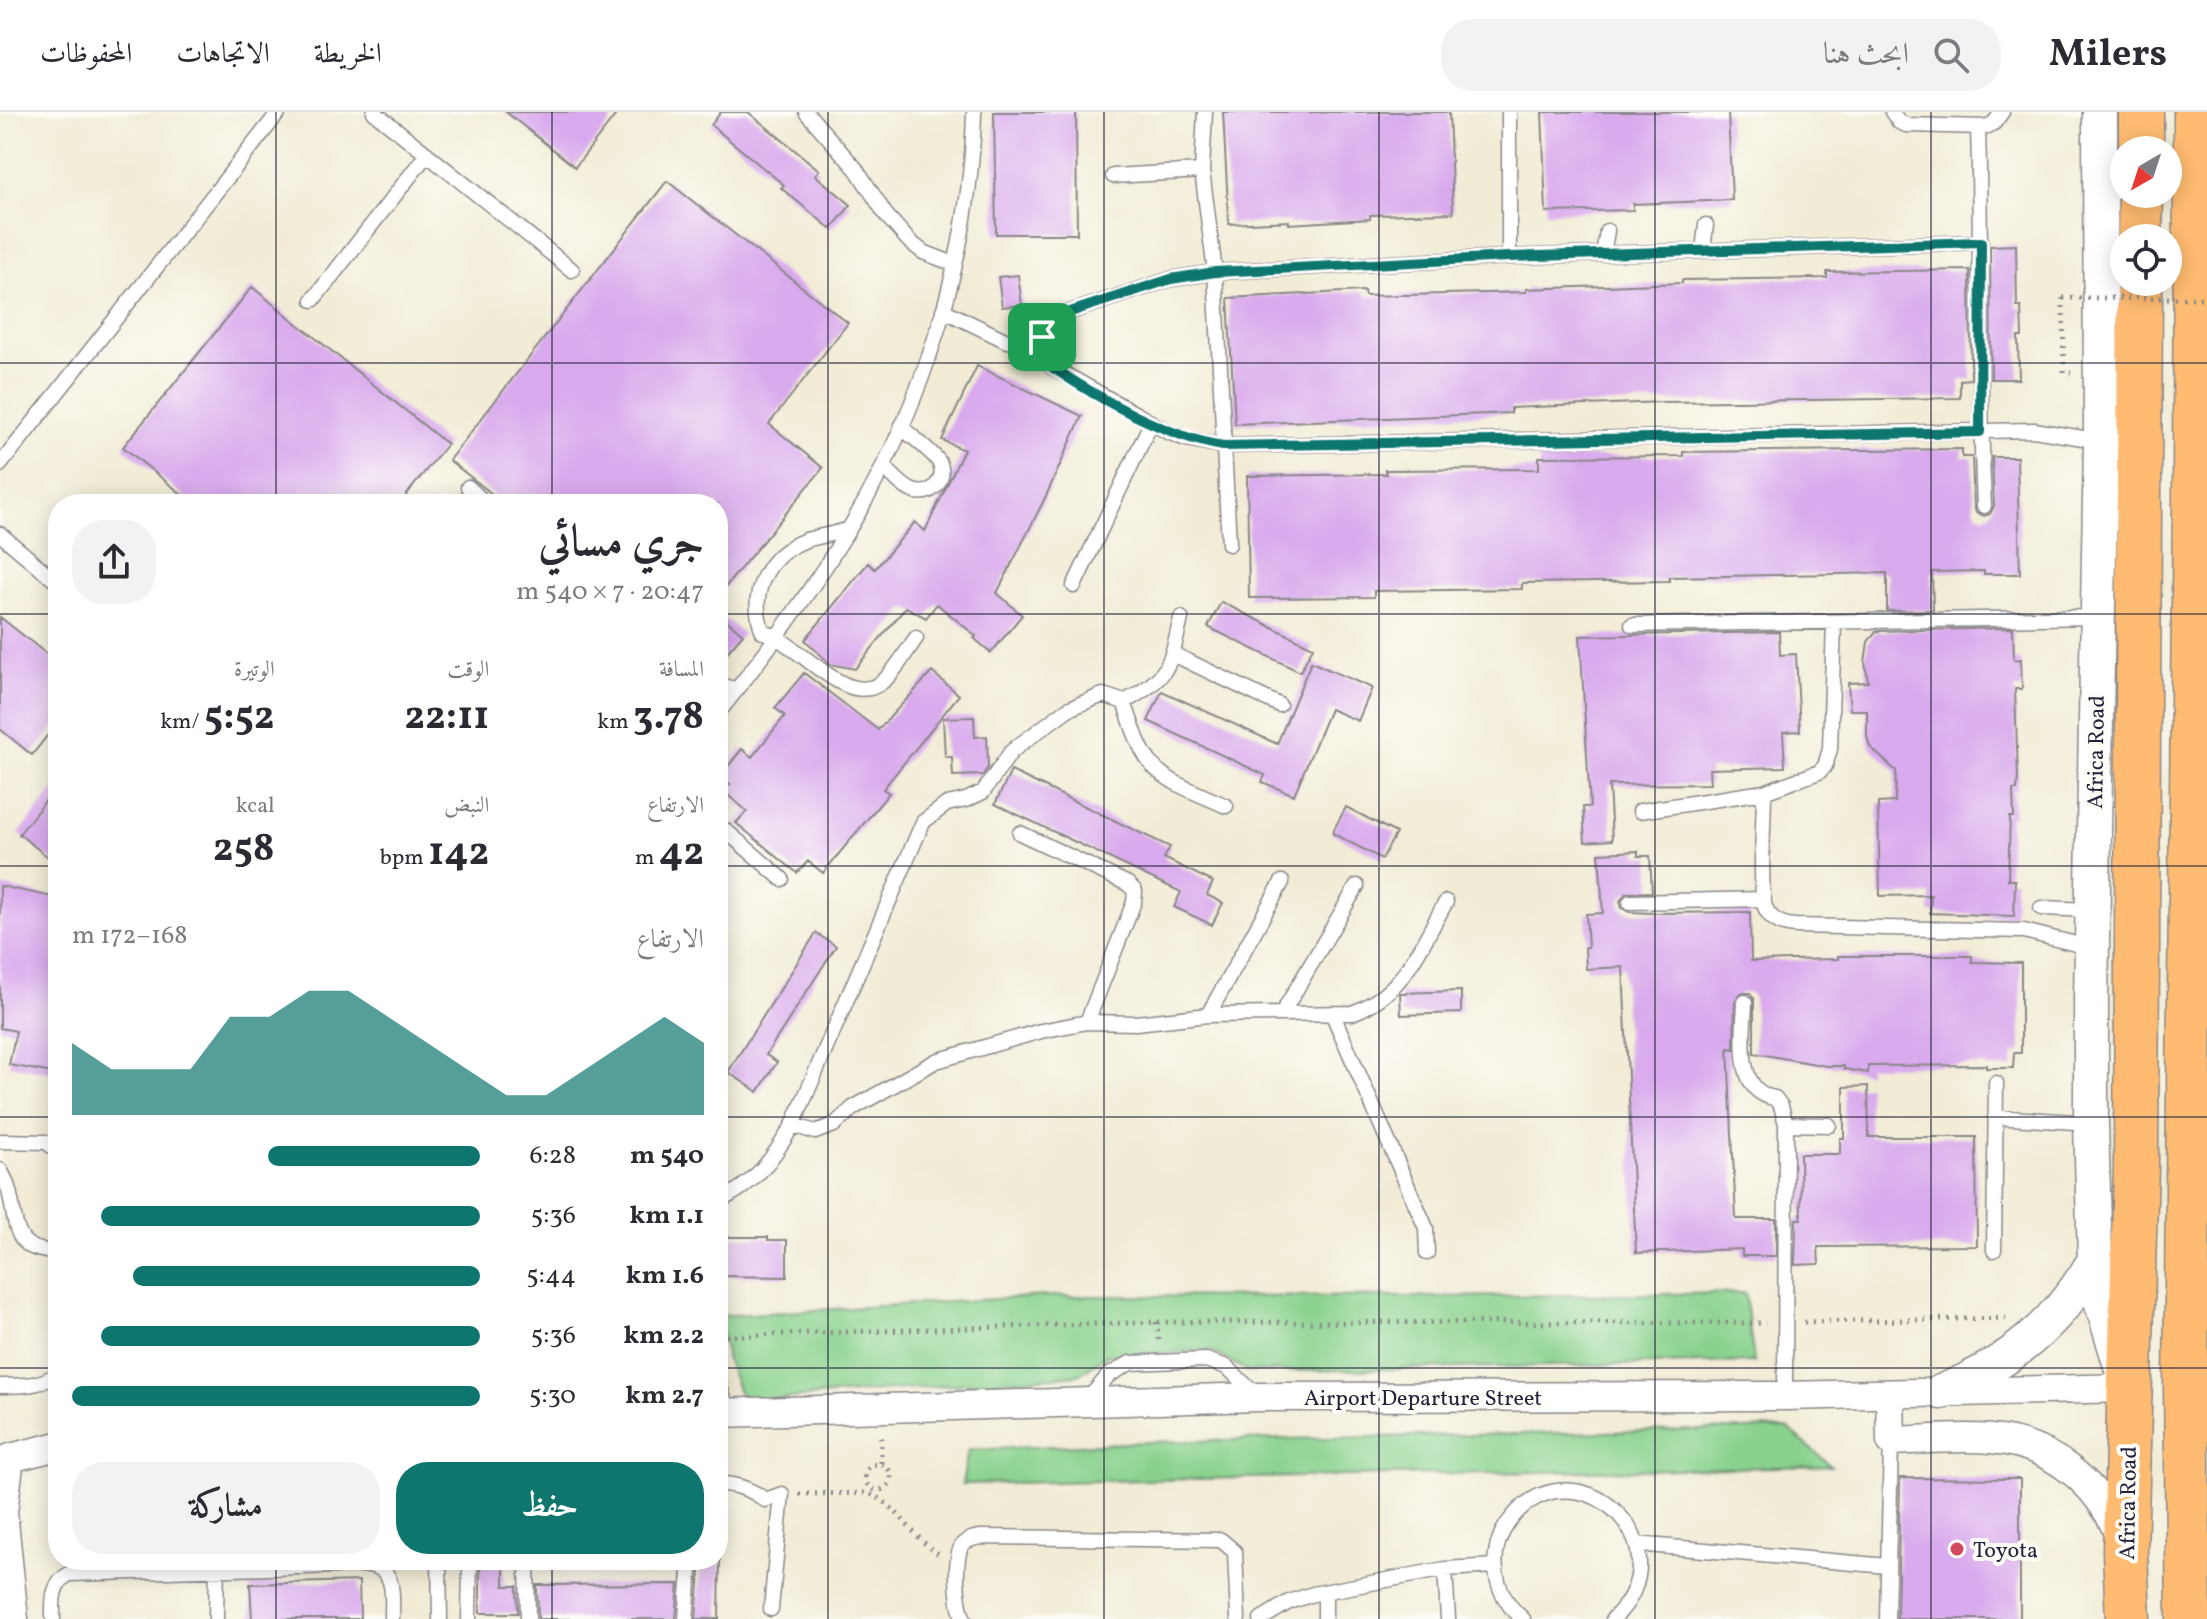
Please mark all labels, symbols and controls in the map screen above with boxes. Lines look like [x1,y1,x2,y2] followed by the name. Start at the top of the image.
[1441,19,2001,91] search box
[2049,29,2167,82] text: Milers
[1929,33,1973,77] icon: search
[1823,34,1909,76] text: ابحث هنا
[40,35,132,74] text: المحفوظات
[176,35,270,74] text: الاتجاهات
[314,35,382,74] text: الخريطة
[2110,136,2182,208] north arrow
[2110,136,2182,296] map controls
[2110,224,2182,296] button: locate
[1008,303,1076,371] pin
[1020,315,1064,359] icon: arrive
[538,513,704,574] text: جري مسائي
[72,520,156,604] button: share
[516,574,704,610] text: 20:47 · 7 × 540 m
[234,655,275,686] text: الوتيرة
[447,655,489,686] text: الوقت
[659,655,704,686] text: المسافة
[204,690,275,746] text: 5:52
[404,690,489,746] text: 22:11
[633,690,704,746] text: 3.78
[2081,695,2114,809] street label: Africa Road
[160,707,204,738] text: /km
[597,707,633,738] text: km
[236,791,275,822] text: kcal
[444,791,489,822] text: النبض
[647,791,704,822] text: الارتفاع
[213,822,275,878] text: 258
[428,826,489,882] text: 142
[659,826,704,882] text: 42
[380,843,428,874] text: bpm
[635,843,659,874] text: m
[72,918,188,954] text: 168–172 m
[637,922,704,958] text: الارتفاع
[530,1138,576,1174] text: 6:28
[630,1138,704,1174] text: 540 m
[531,1198,576,1234] text: 5:36
[630,1198,704,1234] text: 1.1 km
[526,1258,576,1294] text: 5:44
[626,1258,704,1294] text: 1.6 km
[531,1318,576,1354] text: 5:36
[623,1318,704,1354] text: 2.2 km
[529,1378,576,1414] text: 5:30
[625,1378,704,1414] text: 2.7 km
[1304,1384,1542,1415] street label: Airport Departure Street
[2113,1446,2146,1560] street label: Africa Road
[72,1462,380,1554] button: مشاركة
[396,1462,704,1554] button: حفظ
[1973,1536,2038,1567] place label: Toyota
[1948,1540,1966,1558] marker: Toyota

